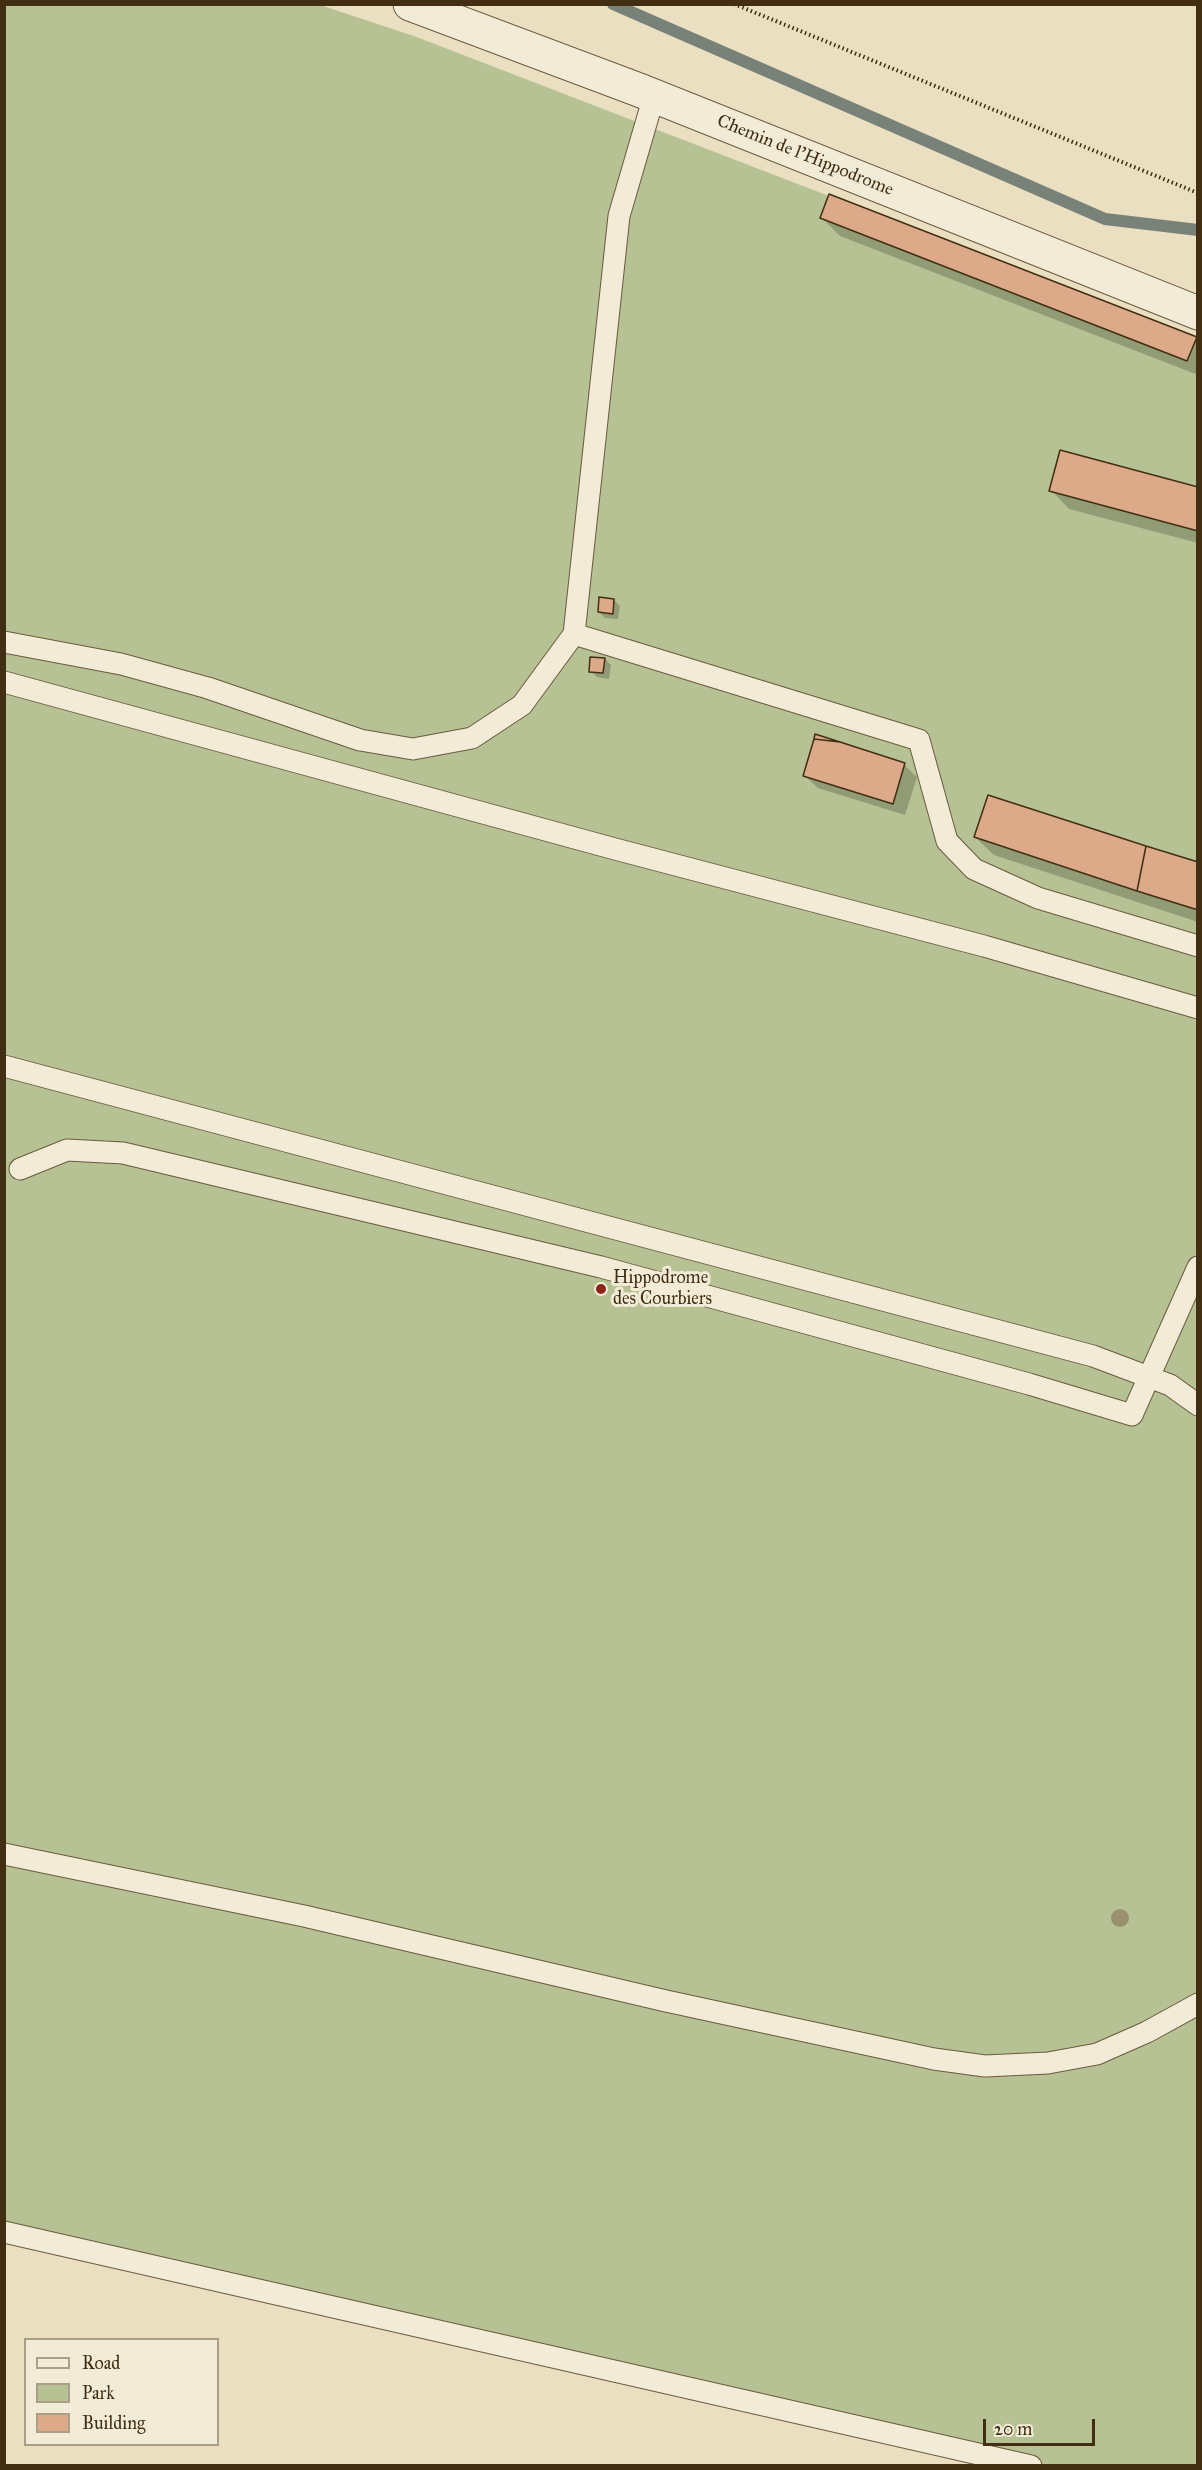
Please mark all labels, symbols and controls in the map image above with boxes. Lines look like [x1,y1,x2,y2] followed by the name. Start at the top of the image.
[714,111,896,201] street label: Chemin de l'Hippodrome
[613,1268,712,1310] place label: Hippodrome des Courbiers
[594,1282,608,1296] marker: Hippodrome des Courbiers
[24,2338,219,2446] legend
[82,2352,120,2374] text: Road
[82,2382,115,2404] text: Park
[986,2407,1098,2445] scale bar
[82,2412,145,2434] text: Building
[994,2418,1032,2440] text: 20 m

